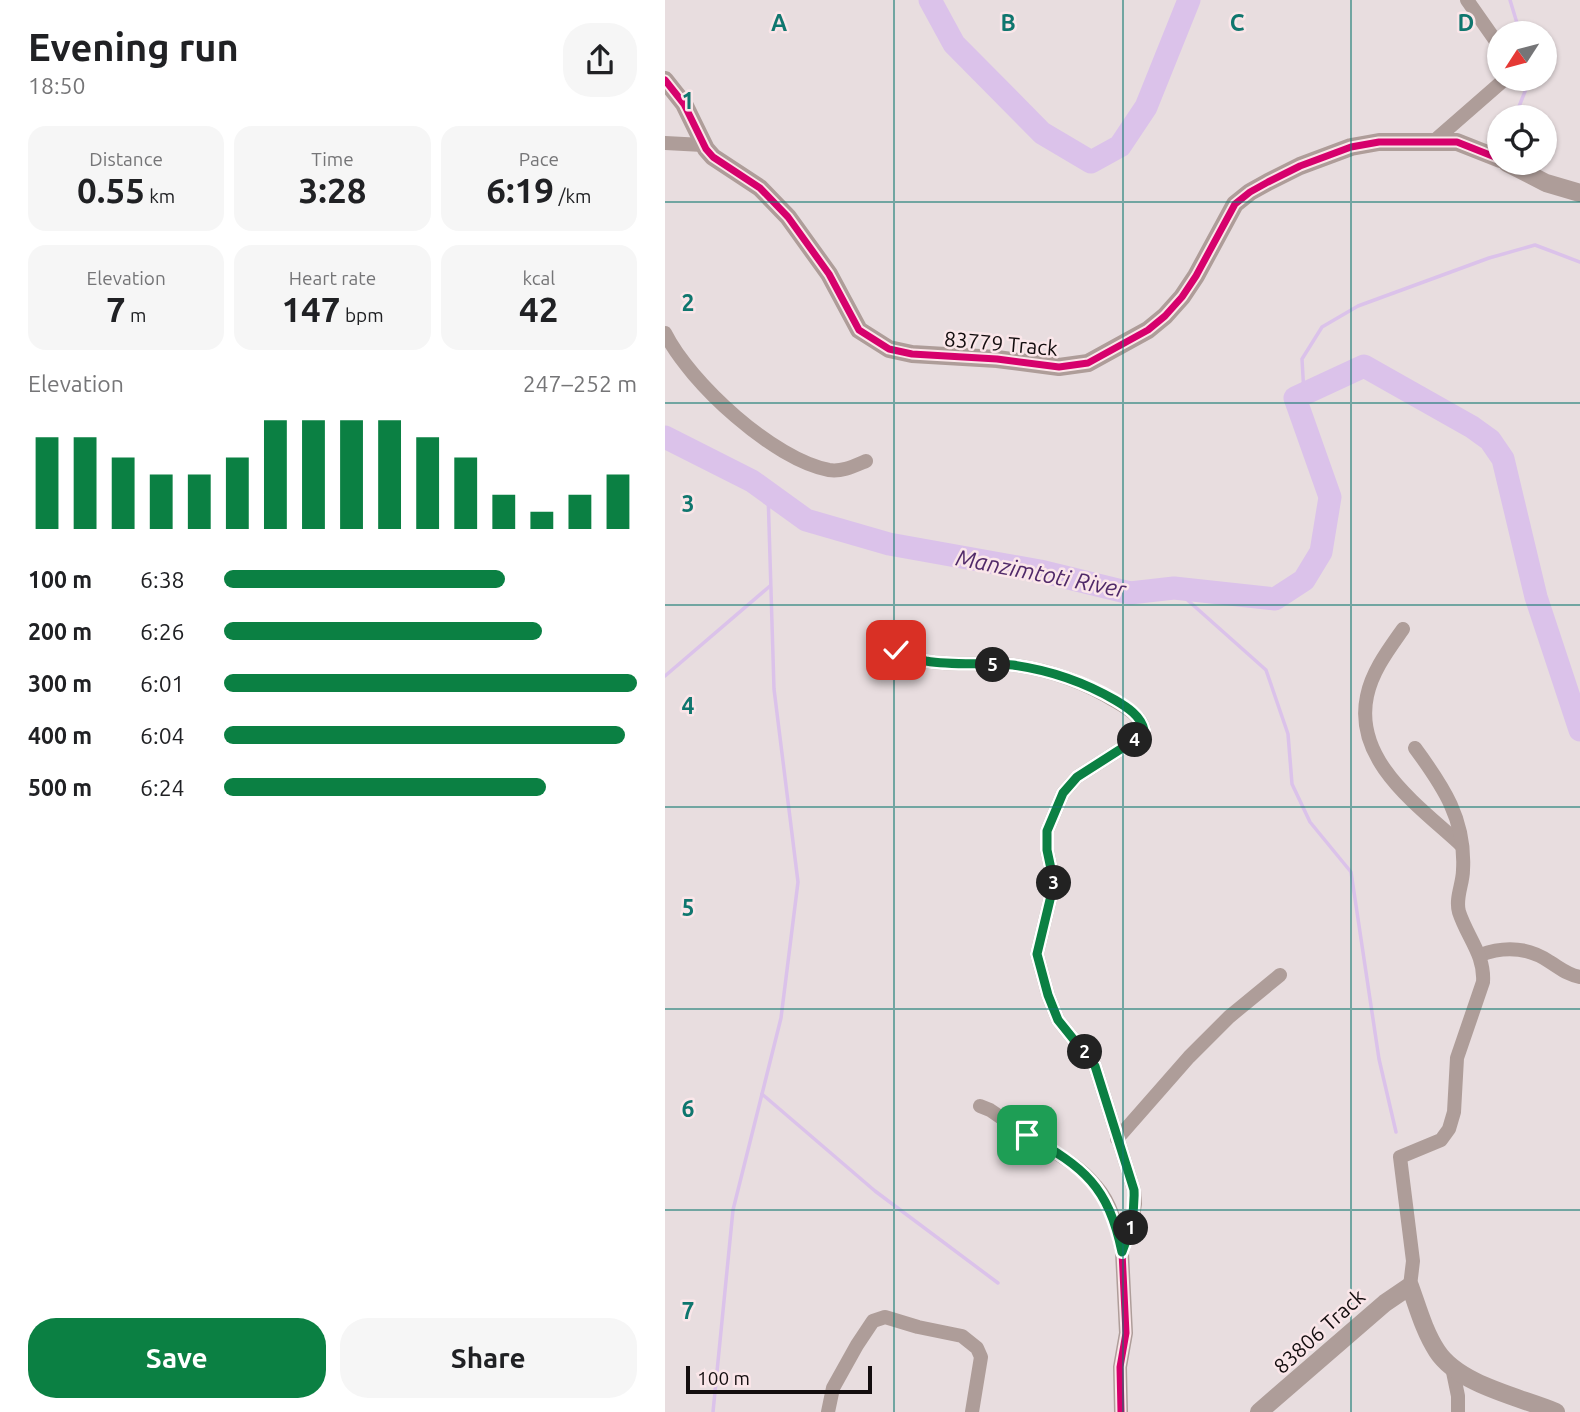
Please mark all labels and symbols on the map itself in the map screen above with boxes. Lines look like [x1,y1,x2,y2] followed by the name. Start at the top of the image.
[771,10,787,35] text: A
[1000,10,1016,35] text: B
[1230,10,1245,35] text: C
[1458,10,1474,35] text: D
[1487,21,1557,91] north arrow
[682,88,694,113] text: 1
[682,290,694,315] text: 2
[943,326,1059,360] street label: 83779 Track
[682,491,694,516] text: 3
[954,544,1129,602] water label: Manzimtoti River
[866,620,926,680] pin
[975,648,1011,682] pin: 5
[682,693,695,718] text: 4
[1117,722,1153,758] pin: 4
[1037,866,1071,900] pin: 3
[682,895,694,920] text: 5
[1067,1034,1103,1070] pin: 2
[682,1096,695,1121] text: 6
[997,1105,1057,1165] pin
[1113,1210,1149,1246] pin: 1
[1269,1284,1370,1378] street label: 83806 Track
[682,1298,694,1323] text: 7
[686,1363,871,1395] scale bar

